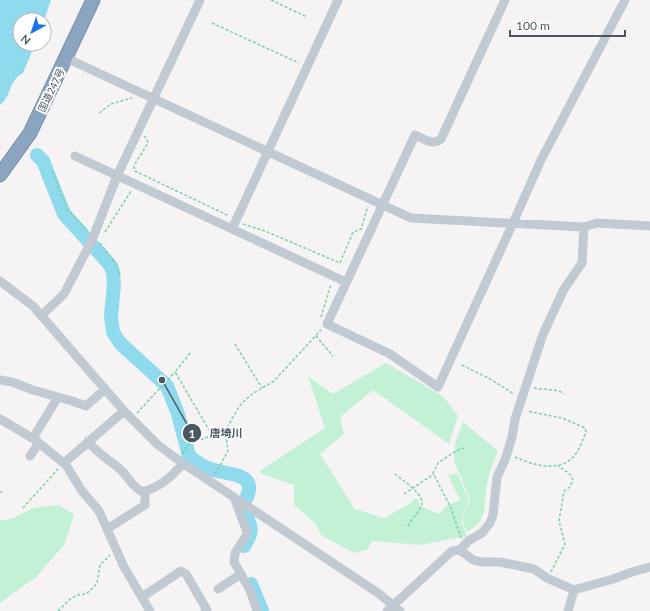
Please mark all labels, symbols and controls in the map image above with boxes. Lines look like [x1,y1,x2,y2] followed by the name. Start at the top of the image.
[12,12,52,52] north arrow
[510,12,625,38] scale bar
[516,18,550,33] text: 100 m
[18,32,33,48] text: N
[35,66,67,114] street label: 国道247号
[182,422,251,445] callout: 唐埼川
[189,426,196,441] text: 1
[210,426,243,439] text: 唐埼川

